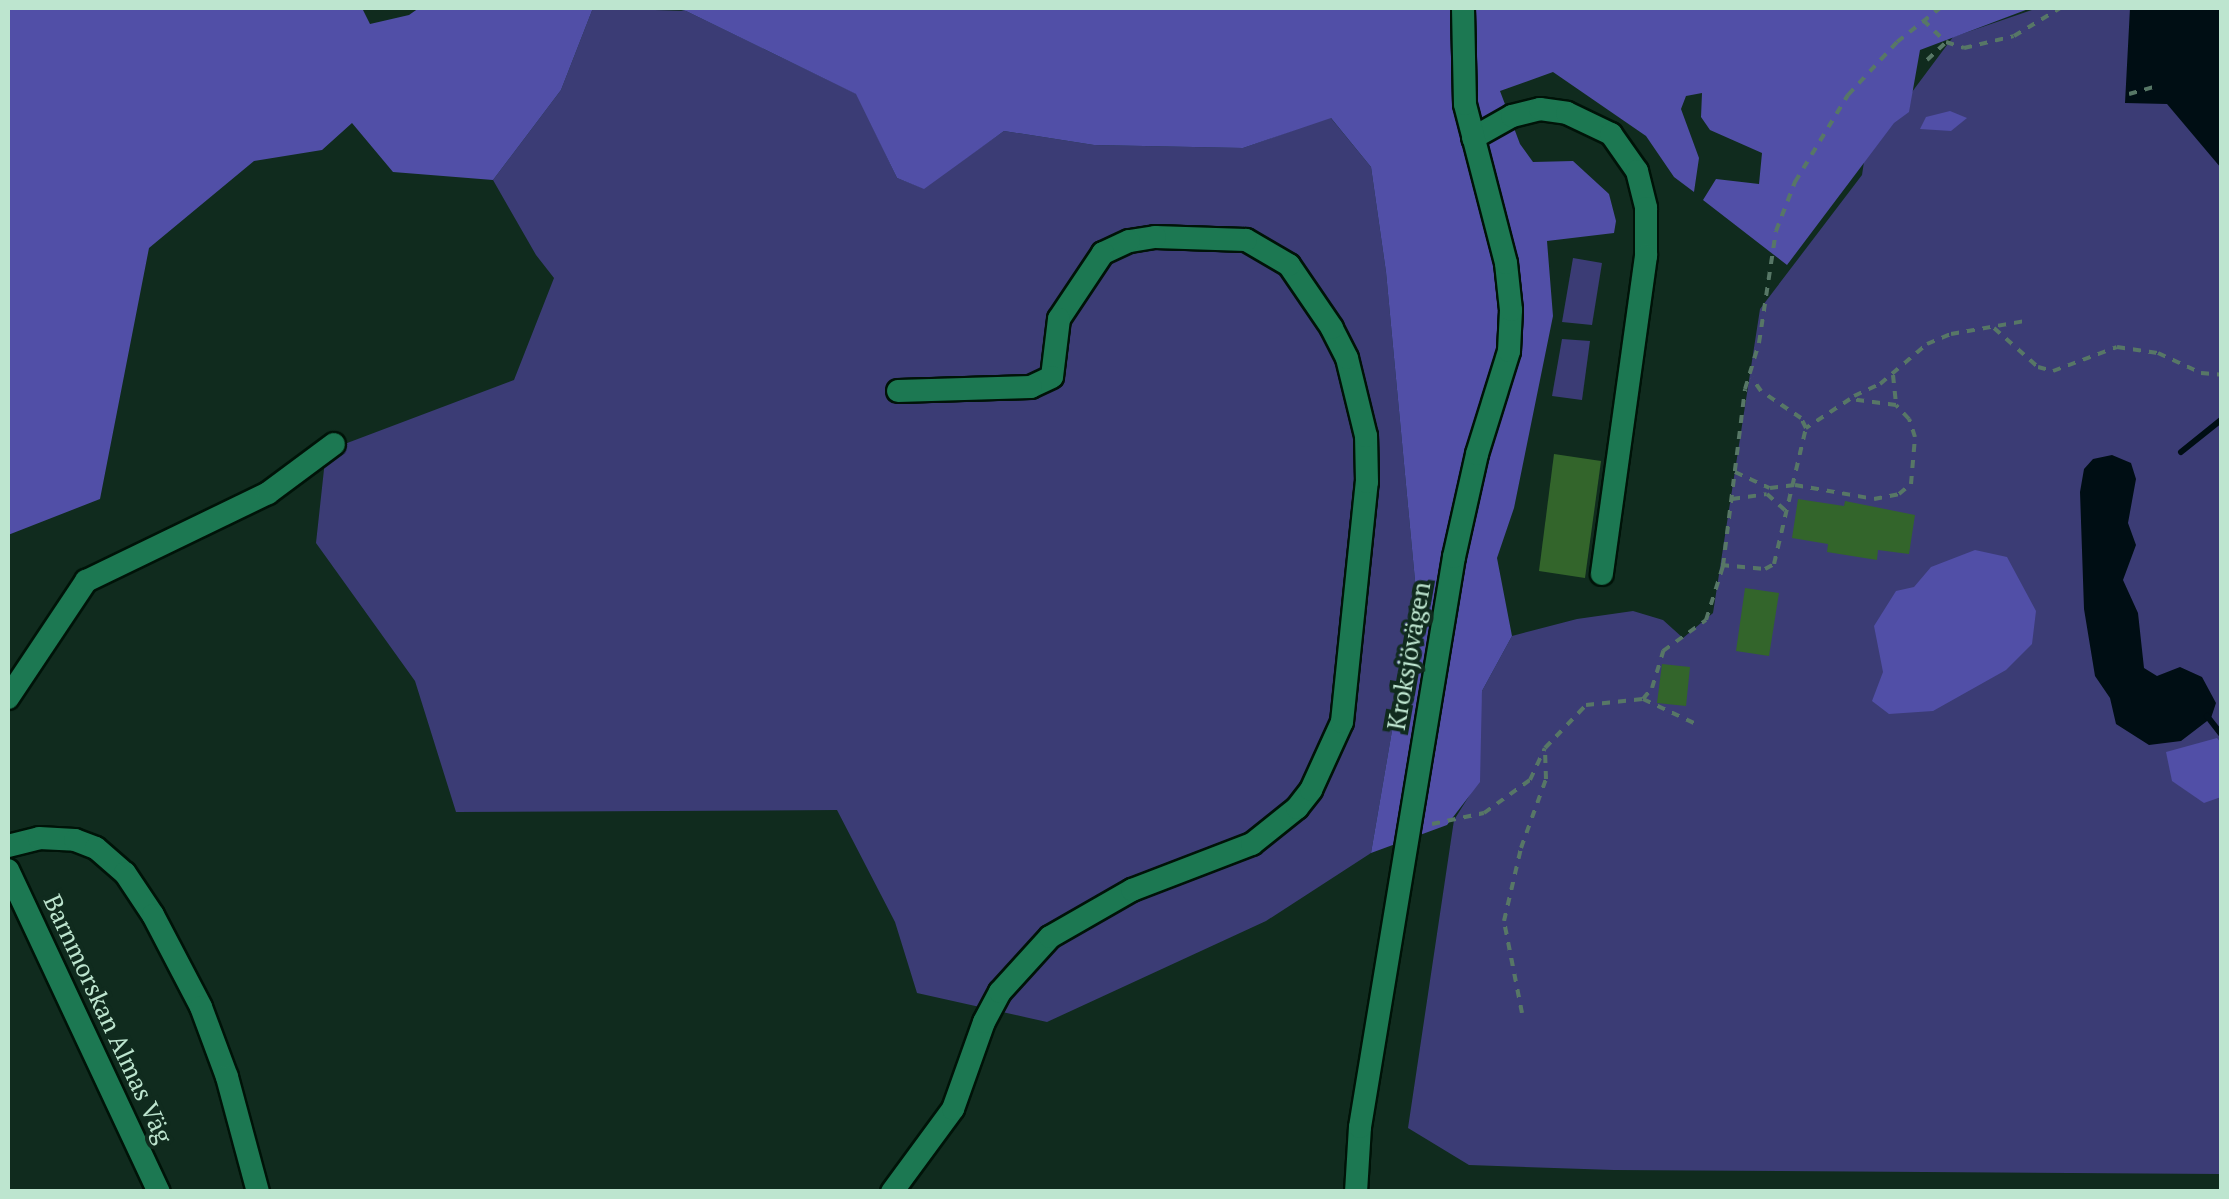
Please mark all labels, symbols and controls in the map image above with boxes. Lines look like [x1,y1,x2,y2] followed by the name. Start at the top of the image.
[1381,580,1437,732] street label: Kroksjövägen
[37,889,179,1149] street label: Barnmorskan Almas Väg

